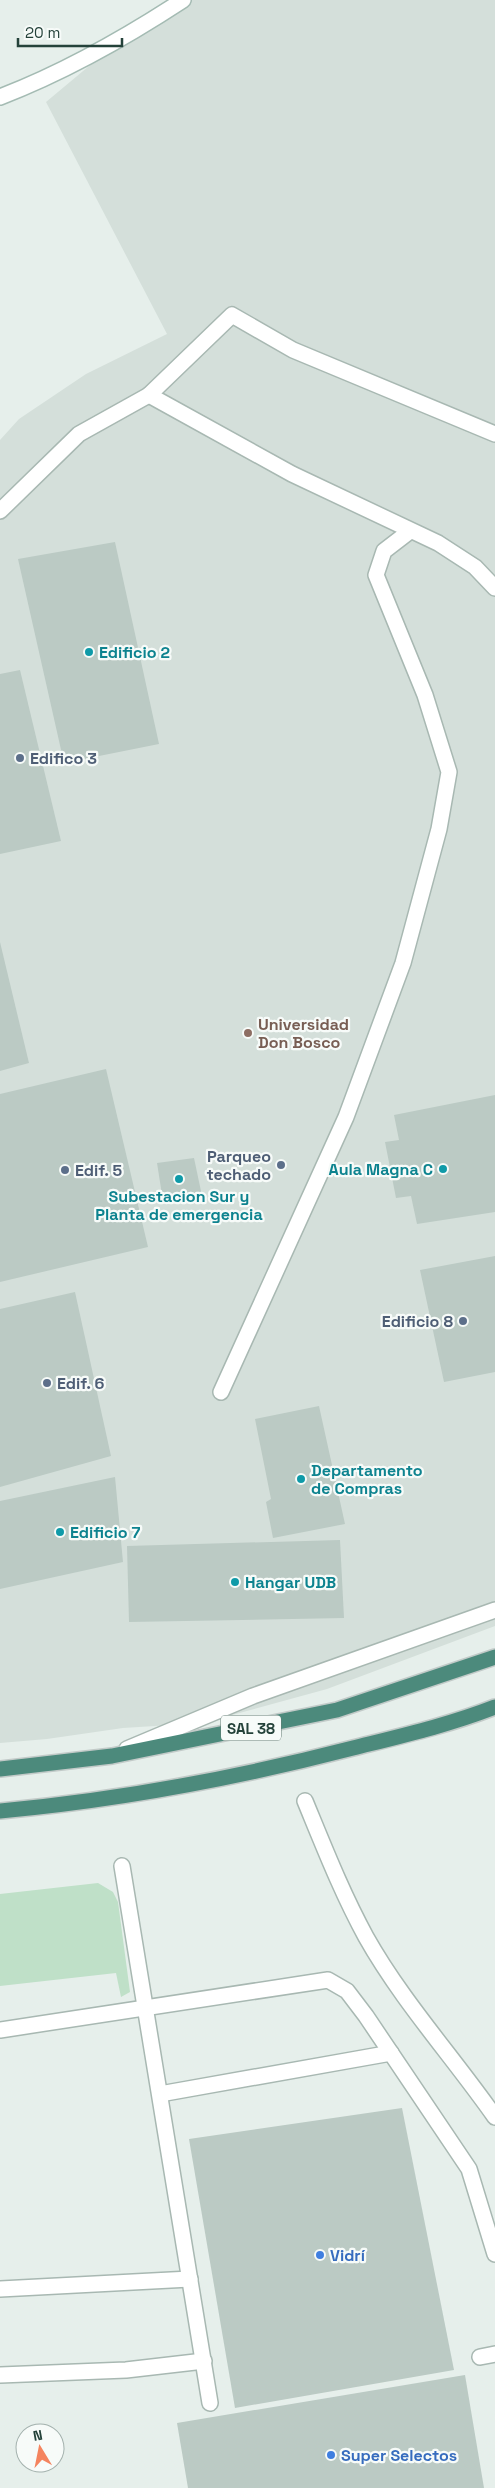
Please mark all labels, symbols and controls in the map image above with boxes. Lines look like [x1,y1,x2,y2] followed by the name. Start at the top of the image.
[18,15,121,47] scale bar
[25,23,60,42] text: 20 m
[99,642,170,663] place label: Edificio 2
[83,646,95,658] marker: Edificio 2
[30,748,97,769] place label: Edifico 3
[14,752,26,764] marker: Edifico 3
[258,1014,349,1053] place label: Universidad Don Bosco
[242,1027,254,1039] marker: Universidad Don Bosco
[206,1146,271,1185] place label: Parqueo techado
[275,1159,287,1171] marker: Parqueo techado
[329,1159,433,1180] place label: Aula Magna C
[75,1160,123,1181] place label: Edif. 5
[437,1163,449,1175] marker: Aula Magna C
[59,1164,71,1176] marker: Edif. 5
[173,1173,185,1185] marker: Subestacion Sur y Planta de emergencia
[95,1186,263,1225] place label: Subestacion Sur y Planta de emergencia
[382,1311,453,1332] place label: Edificio 8
[457,1315,469,1327] marker: Edificio 8
[57,1373,105,1394] place label: Edif. 6
[41,1377,53,1389] marker: Edif. 6
[311,1460,423,1499] place label: Departamento de Compras
[295,1473,307,1485] marker: Departamento de Compras
[70,1522,141,1543] place label: Edificio 7
[54,1526,66,1538] marker: Edificio 7
[245,1572,336,1593] place label: Hangar UDB
[229,1576,241,1588] marker: Hangar UDB
[221,1716,281,1740] road number: SAL 38
[330,2245,366,2266] place label: Vidrí
[314,2249,326,2261] marker: Vidrí
[15,2423,65,2473] north arrow
[32,2426,44,2445] text: N
[341,2445,457,2466] place label: Super Selectos
[325,2449,337,2461] marker: Super Selectos

